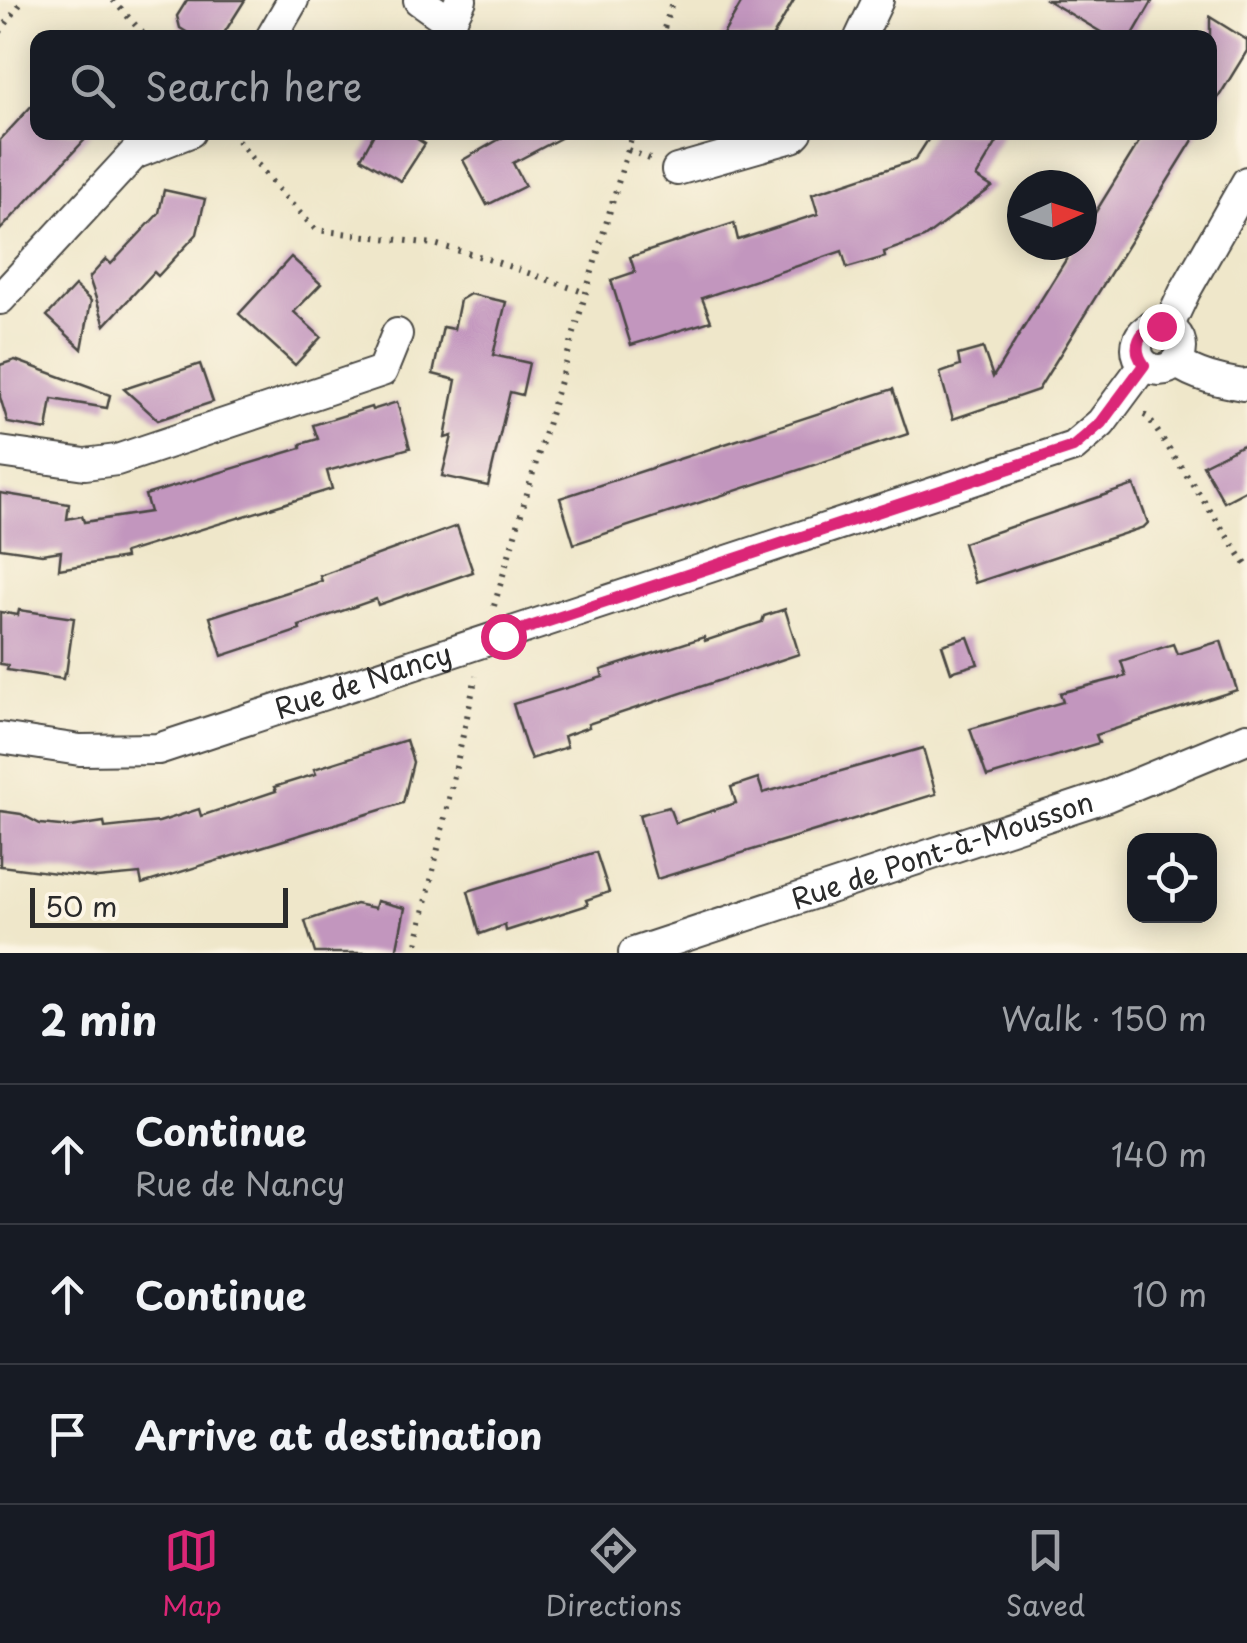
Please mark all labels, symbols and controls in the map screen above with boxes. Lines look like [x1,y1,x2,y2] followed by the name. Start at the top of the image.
[30,30,1217,140] search box
[145,57,362,114] text: Search here
[65,58,120,113] icon: search
[1007,170,1097,260] north arrow
[1139,304,1185,350] route end
[481,614,527,660] route start
[269,631,457,729] street label: Rue de Nancy
[785,779,1099,919] street label: Rue de Pont-à-Mousson
[1127,833,1217,923] map controls
[1127,833,1217,923] button: locate
[30,883,288,928] scale bar
[45,884,118,927] text: 50 m
[40,987,157,1050] text: 2 min
[1001,994,1207,1042] text: Walk · 150 m
[135,1102,306,1159] text: Continue
[40,1127,95,1182] icon: ahead
[1111,1130,1207,1178] text: 140 m
[135,1159,345,1207] text: Rue de Nancy
[135,1266,306,1323] text: Continue
[40,1267,95,1322] icon: ahead
[1133,1270,1207,1318] text: 10 m
[135,1406,543,1463] text: Arrive at destination
[40,1407,95,1462] icon: arrive
[162,1523,222,1626] tab: Map
[546,1523,682,1626] tab: Directions
[1006,1523,1085,1626] tab: Saved

